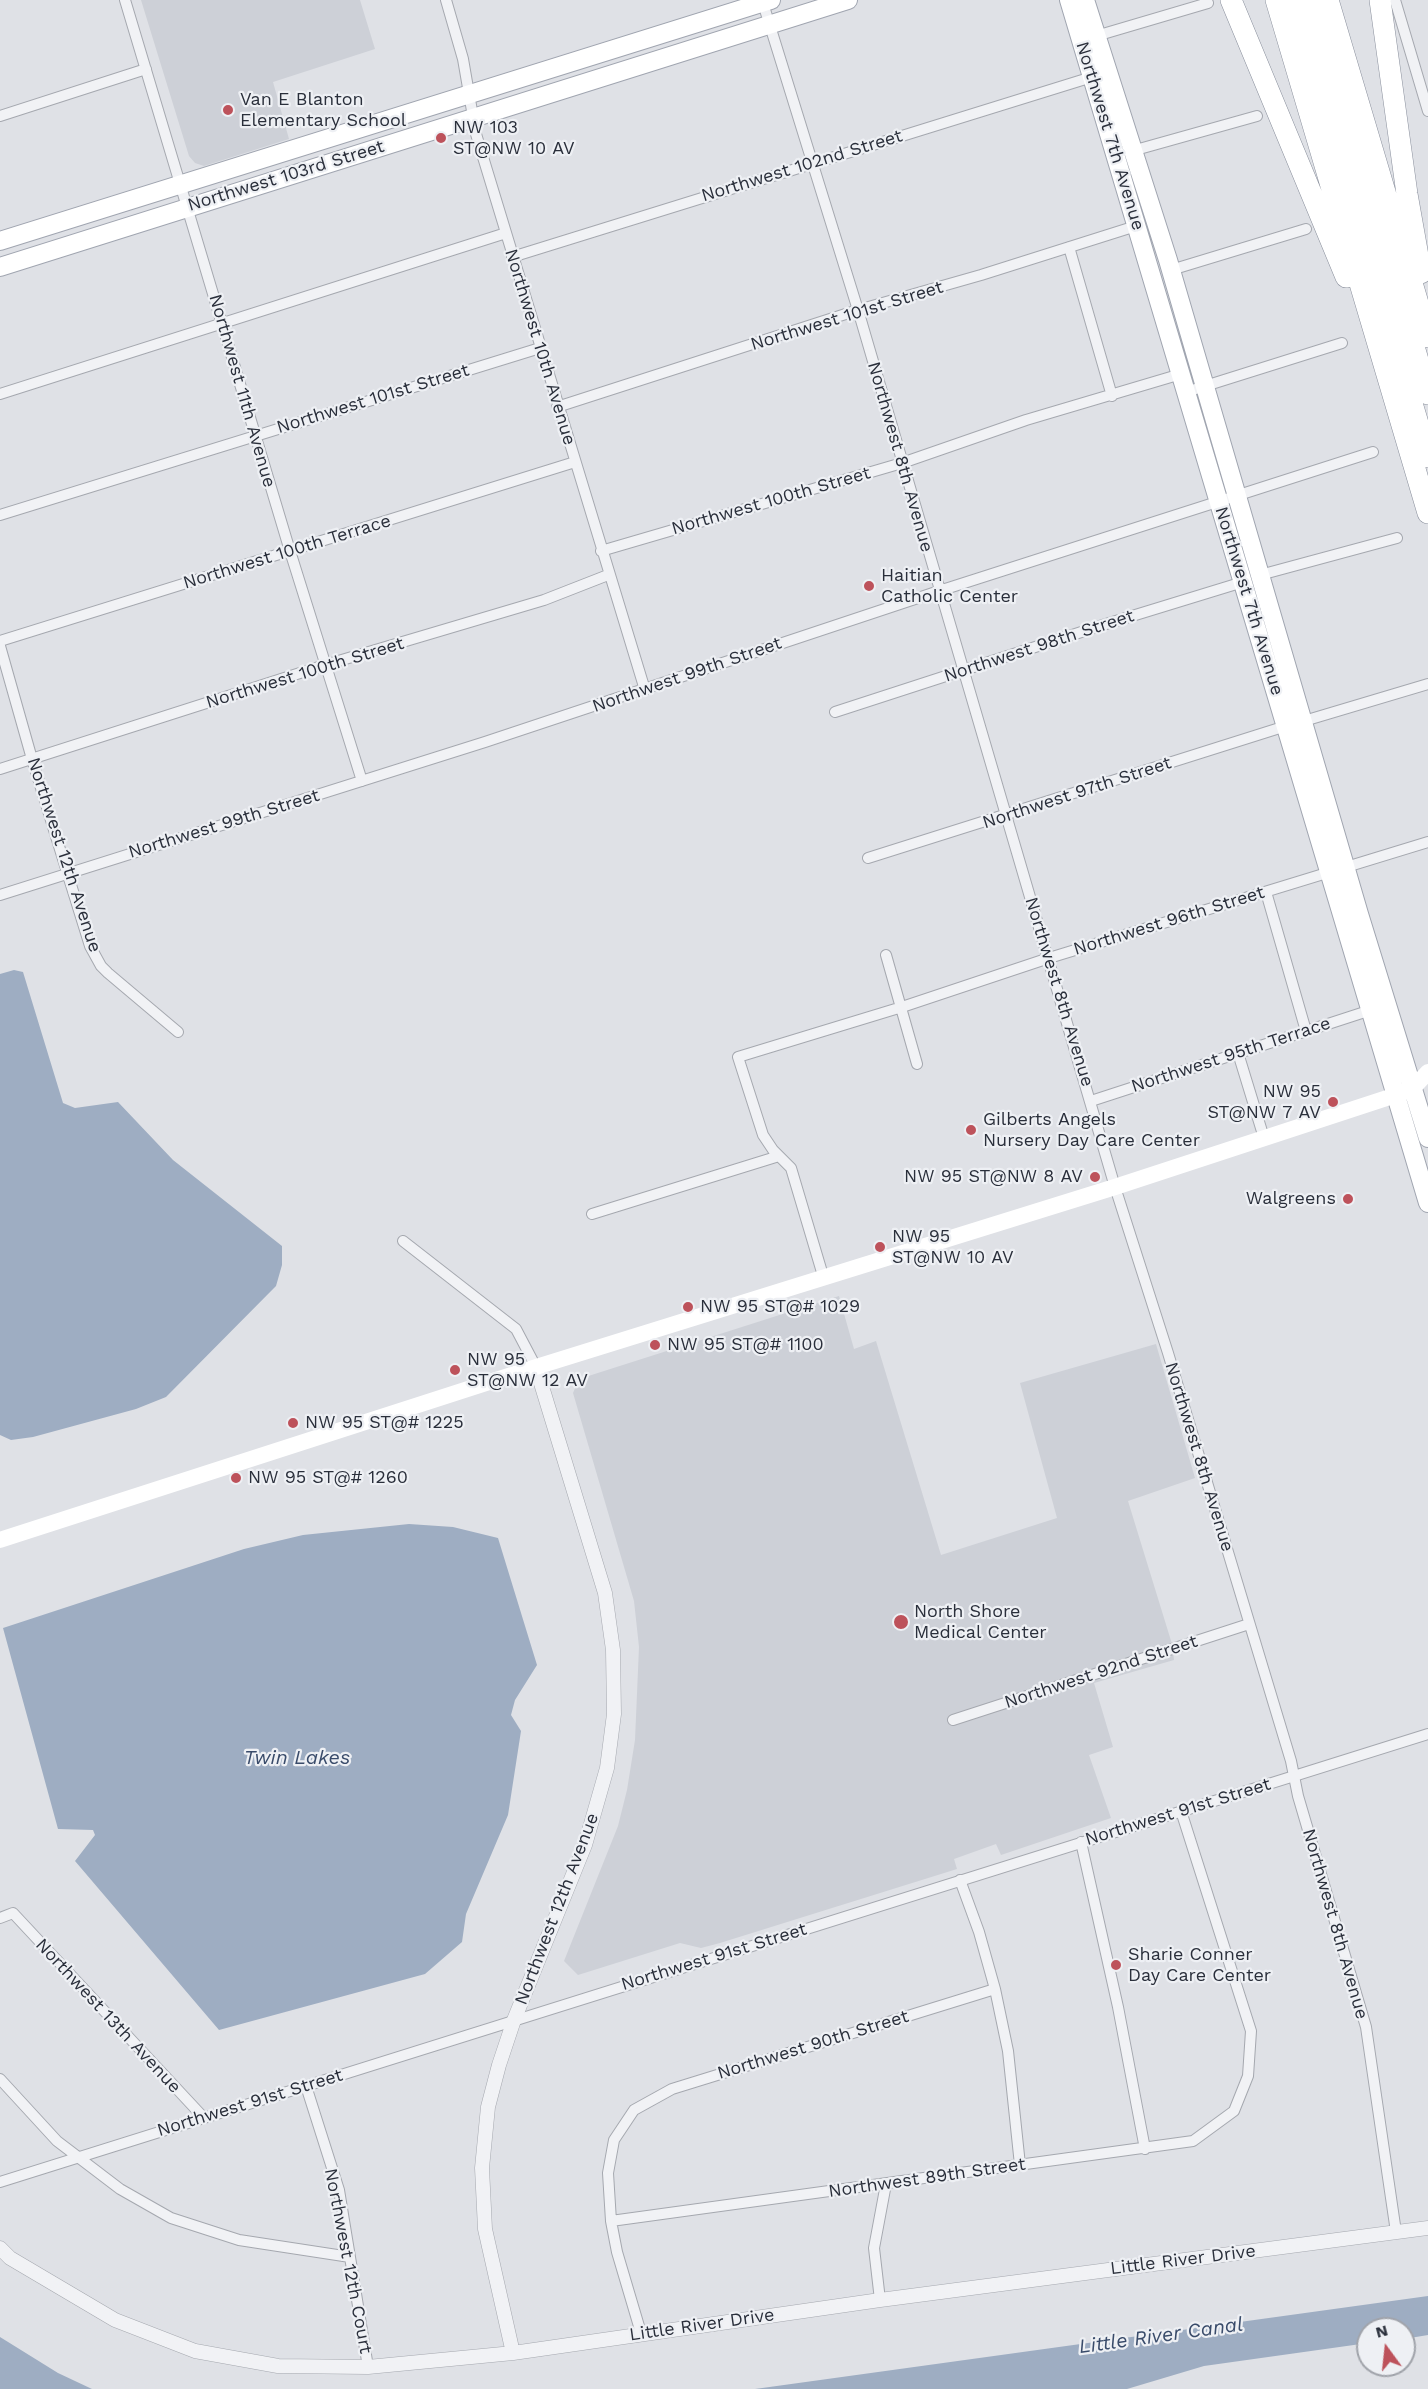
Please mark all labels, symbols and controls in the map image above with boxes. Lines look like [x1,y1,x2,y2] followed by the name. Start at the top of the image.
[1071,39,1149,233] street label: Northwest 7th Avenue
[240,89,406,132] place label: Van E Blanton Elementary School
[221,103,235,117] marker: Van E Blanton Elementary School
[453,117,575,160] place label: NW 103 ST@NW 10 AV
[699,125,905,207] street label: Northwest 102nd Street
[434,131,448,145] marker: NW 103 ST@NW 10 AV
[185,136,387,216] street label: Northwest 103rd Street
[500,246,580,448] street label: Northwest 10th Avenue
[748,276,946,356] street label: Northwest 101st Street
[204,292,280,490] street label: Northwest 11th Avenue
[274,359,472,439] street label: Northwest 101st Street
[862,359,938,555] street label: Northwest 8th Avenue
[669,462,873,540] street label: Northwest 100th Street
[1210,504,1288,698] street label: Northwest 7th Avenue
[181,510,393,594] street label: Northwest 100th Terrace
[881,565,1018,608] place label: Haitian Catholic Center
[862,579,876,593] marker: Haitian Catholic Center
[941,605,1137,687] street label: Northwest 98th Street
[590,632,784,718] street label: Northwest 99th Street
[203,633,407,713] street label: Northwest 100th Street
[980,752,1174,834] street label: Northwest 97th Street
[22,755,106,955] street label: Northwest 12th Avenue
[126,785,322,863] street label: Northwest 99th Street
[1071,882,1267,960] street label: Northwest 96th Street
[1020,895,1098,1089] street label: Northwest 8th Avenue
[1129,1013,1333,1097] street label: Northwest 95th Terrace
[1207,1081,1321,1124] place label: NW 95 ST@NW 7 AV
[1326,1095,1340,1109] marker: NW 95 ST@NW 7 AV
[983,1109,1200,1152] place label: Gilberts Angels Nursery Day Care Center
[964,1123,978,1137] marker: Gilberts Angels Nursery Day Care Center
[904,1166,1083,1188] place label: NW 95 ST@NW 8 AV
[1088,1170,1102,1184] marker: NW 95 ST@NW 8 AV
[1246,1188,1336,1210] place label: Walgreens
[1341,1192,1355,1206] marker: Walgreens
[892,1226,1014,1268] place label: NW 95 ST@NW 10 AV
[873,1240,887,1254] marker: NW 95 ST@NW 10 AV
[700,1296,860,1318] place label: NW 95 ST@# 1029
[681,1300,695,1314] marker: NW 95 ST@# 1029
[667,1334,824,1356] place label: NW 95 ST@# 1100
[648,1338,662,1352] marker: NW 95 ST@# 1100
[467,1349,588,1392] place label: NW 95 ST@NW 12 AV
[1160,1360,1238,1554] street label: Northwest 8th Avenue
[448,1363,462,1377] marker: NW 95 ST@NW 12 AV
[305,1412,464,1434] place label: NW 95 ST@# 1225
[286,1416,300,1430] marker: NW 95 ST@# 1225
[248,1467,408,1489] place label: NW 95 ST@# 1260
[229,1471,243,1485] marker: NW 95 ST@# 1260
[914,1601,1047,1644] place label: North Shore Medical Center
[892,1613,910,1631] marker: North Shore Medical Center
[1002,1631,1200,1713] street label: Northwest 92nd Street
[244,1746,350,1770] water label: Twin Lakes
[1083,1773,1273,1851] street label: Northwest 91st Street
[510,1810,604,2008] street label: Northwest 12th Avenue
[1297,1826,1373,2022] street label: Northwest 8th Avenue
[619,1918,809,1996] street label: Northwest 91st Street
[31,1934,185,2098] street label: Northwest 13th Avenue
[1128,1944,1271,1986] place label: Sharie Conner Day Care Center
[1109,1958,1123,1972] marker: Sharie Conner Day Care Center
[715,2006,911,2084] street label: Northwest 90th Street
[155,2064,345,2142] street label: Northwest 91st Street
[827,2153,1027,2203] street label: Northwest 89th Street
[319,2166,377,2356] street label: Northwest 12th Court
[1109,2240,1257,2280] street label: Little River Drive
[628,2304,776,2346] street label: Little River Drive
[1077,2313,1245,2359] water label: Little River Canal
[1356,2317,1416,2377] north arrow
[1374,2320,1390,2342] text: N

